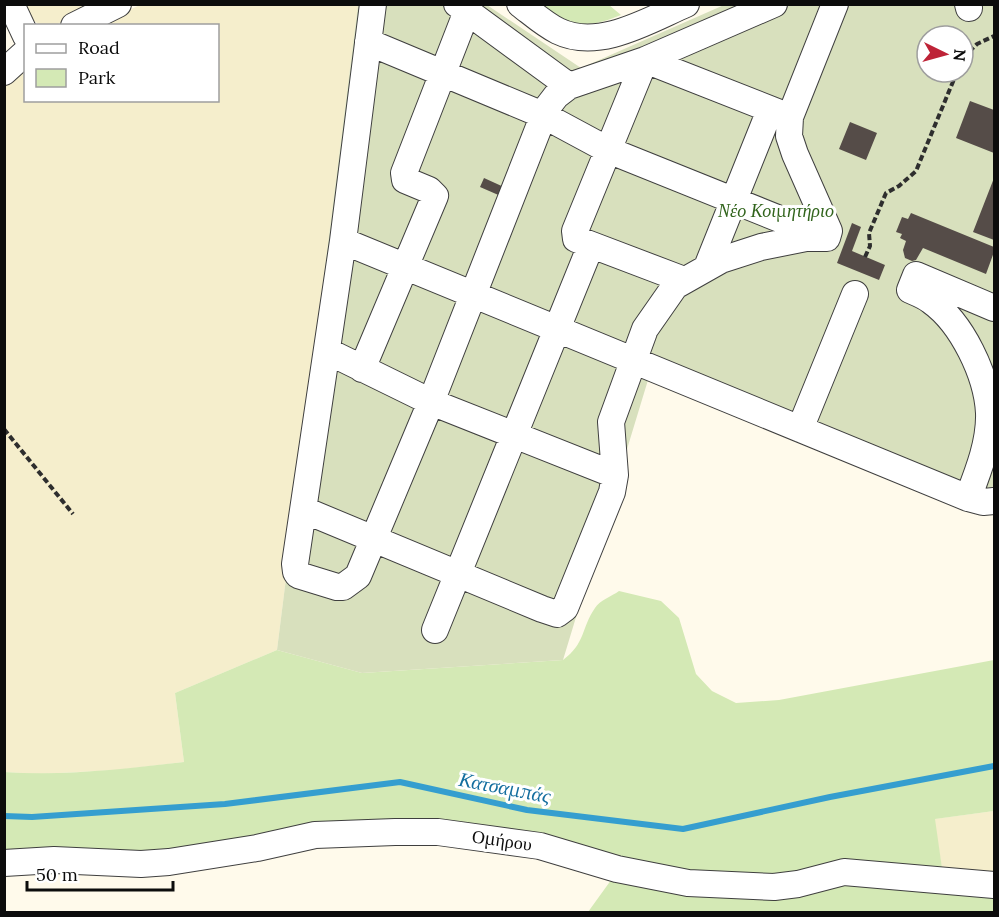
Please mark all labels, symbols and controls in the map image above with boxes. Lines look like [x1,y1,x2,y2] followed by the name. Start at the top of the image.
[24,24,219,102] legend
[915,24,975,84] north arrow
[78,36,120,59] text: Road
[949,48,970,62] text: N
[78,66,116,89] text: Park
[717,199,834,222] park label: Νέο Κοιμητήριο
[456,766,554,808] water label: Κατσαμπάς
[471,824,534,856] street label: Ομήρου
[27,854,172,892] scale bar
[36,863,78,886] text: 50 m

